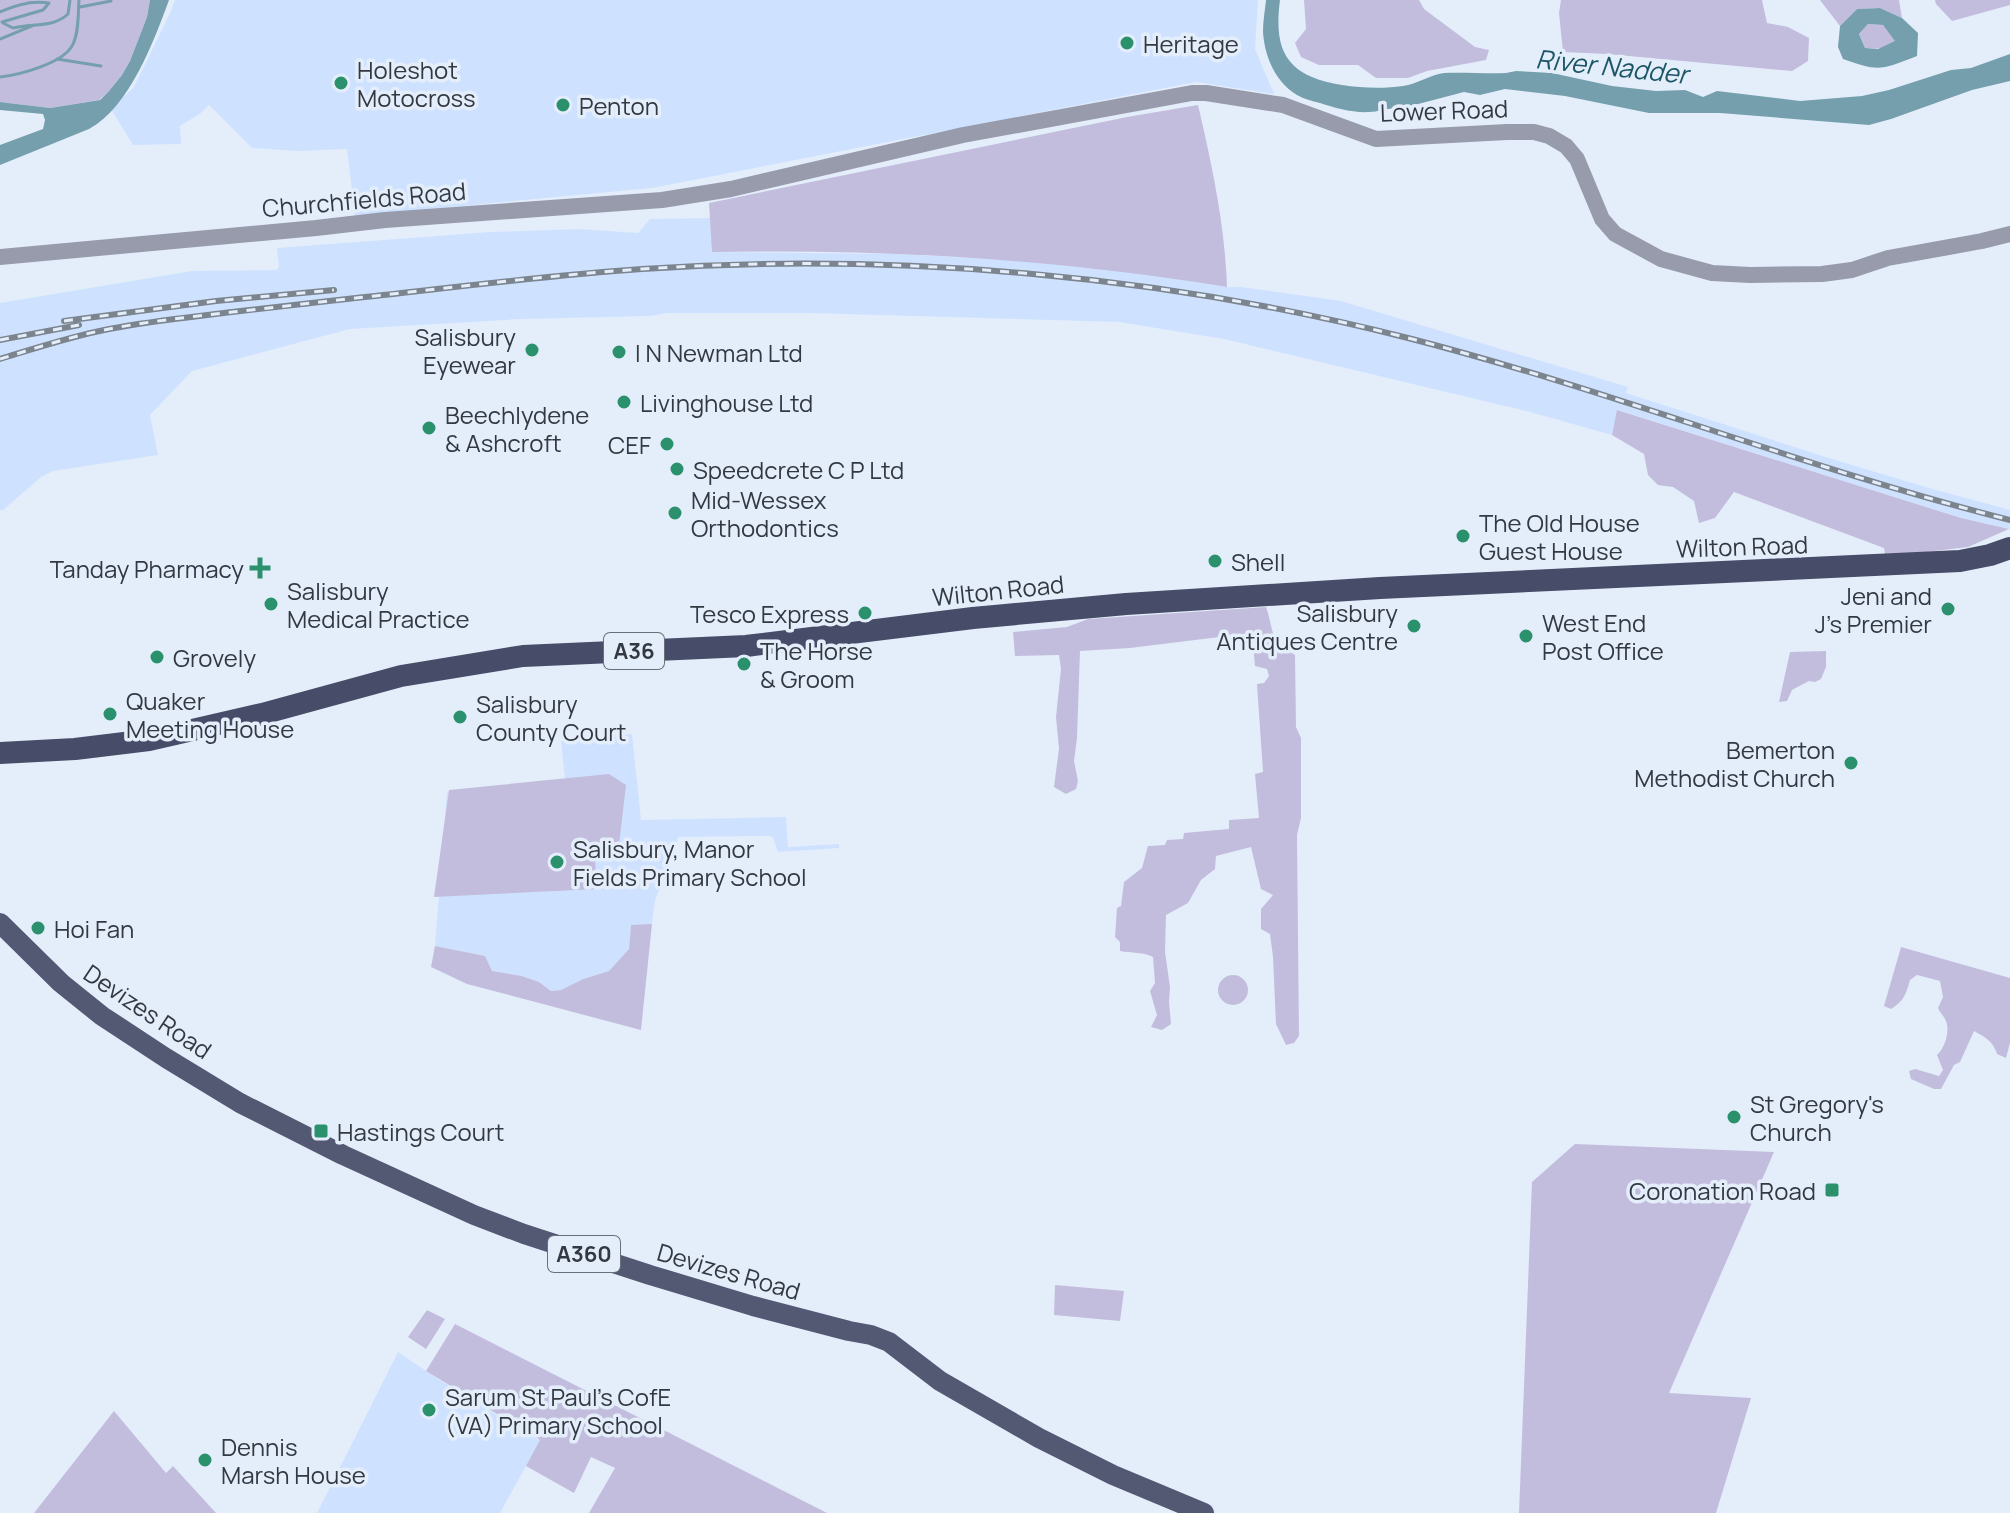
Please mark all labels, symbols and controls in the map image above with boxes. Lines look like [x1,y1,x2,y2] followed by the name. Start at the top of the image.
[1143,27,1239,60] place label: Heritage
[1118,34,1136,52] marker: Heritage
[1534,40,1693,92] water label: River Nadder
[357,53,476,114] place label: Holeshot Motocross
[332,74,350,92] marker: Holeshot Motocross
[579,89,659,122] place label: Penton
[1379,91,1509,129] street label: Lower Road
[554,96,572,114] marker: Penton
[261,174,467,224] street label: Churchfields Road
[414,320,516,381] place label: Salisbury Eyewear
[635,336,803,369] place label: I N Newman Ltd
[523,341,541,359] marker: Salisbury Eyewear
[610,343,628,361] marker: I N Newman Ltd
[640,386,813,419] place label: Livinghouse Ltd
[615,393,633,411] marker: Livinghouse Ltd
[445,398,589,459] place label: Beechlydene & Ashcroft
[420,419,438,437] marker: Beechlydene & Ashcroft
[608,428,651,461] place label: CEF
[658,435,676,453] marker: CEF
[693,453,904,486] place label: Speedcrete C P Ltd
[668,460,686,478] marker: Speedcrete C P Ltd
[691,483,839,544] place label: Mid-Wessex Orthodontics
[666,504,684,522] marker: Mid-Wessex Orthodontics
[1479,506,1640,567] place label: The Old House Guest House
[1454,527,1472,545] marker: The Old House Guest House
[1675,527,1809,565] street label: Wilton Road
[1231,545,1285,578] place label: Shell
[50,552,244,585] place label: Tanday Pharmacy
[1206,552,1224,570] marker: Shell
[251,559,269,577] marker: Tanday Pharmacy
[930,567,1066,613] street label: Wilton Road
[287,574,469,635] place label: Salisbury Medical Practice
[1815,579,1932,640] place label: Jeni and J's Premier
[262,595,280,613] marker: Salisbury Medical Practice
[1216,596,1398,657] place label: Salisbury Antiques Centre
[690,597,849,630] place label: Tesco Express
[1939,600,1957,618] marker: Jeni and J's Premier
[856,604,874,622] marker: Tesco Express
[1542,606,1664,667] place label: West End Post Office
[1405,617,1423,635] marker: Salisbury Antiques Centre
[1517,627,1535,645] marker: West End Post Office
[604,633,664,669] road number: A36
[760,634,873,695] place label: The Horse & Groom
[173,641,256,674] place label: Grovely
[148,648,166,666] marker: Grovely
[735,655,753,673] marker: The Horse & Groom
[126,684,294,745] place label: Quaker Meeting House
[476,687,626,748] place label: Salisbury County Court
[101,705,119,723] marker: Quaker Meeting House
[451,708,469,726] marker: Salisbury County Court
[1634,733,1835,794] place label: Bemerton Methodist Church
[1842,754,1860,772] marker: Bemerton Methodist Church
[573,832,807,893] place label: Salisbury, Manor Fields Primary School
[548,853,566,871] marker: Salisbury, Manor Fields Primary School
[54,912,134,945] place label: Hoi Fan
[29,919,47,937] marker: Hoi Fan
[78,956,218,1066] street label: Devizes Road
[1750,1087,1884,1148] place label: St Gregory's Church
[1725,1108,1743,1126] marker: St Gregory's Church
[337,1115,504,1148] place label: Hastings Court
[312,1122,330,1140] marker: Hastings Court
[1629,1174,1816,1207] place label: Coronation Road
[1823,1181,1841,1199] marker: Coronation Road
[654,1235,804,1307] street label: Devizes Road
[548,1236,620,1272] road number: A360
[445,1380,671,1441] place label: Sarum St Paul's CofE (VA) Primary School
[420,1401,438,1419] marker: Sarum St Paul's CofE (VA) Primary School
[221,1430,366,1491] place label: Dennis Marsh House
[196,1451,214,1469] marker: Dennis Marsh House

